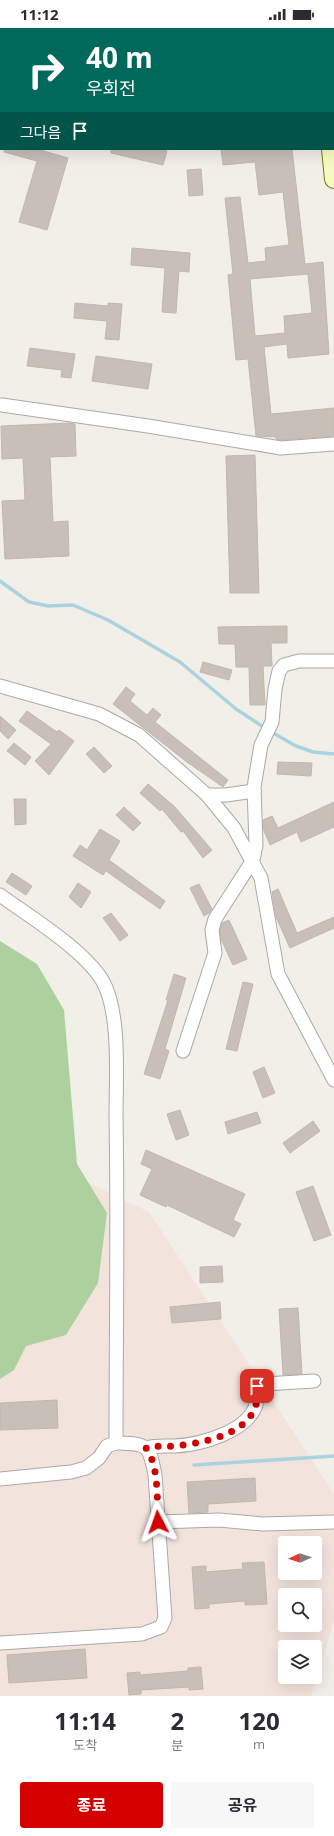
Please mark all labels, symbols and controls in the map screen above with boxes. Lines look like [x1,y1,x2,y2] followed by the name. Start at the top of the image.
[20,4,59,24] text: 11:12
[86,38,153,76] text: 40 m
[20,44,72,96] icon: right
[86,76,136,100] text: 우회전
[69,120,91,142] icon: arrive
[20,122,61,142] text: 그다음
[240,1369,274,1403] pin
[246,1375,268,1397] icon: arrive
[137,1501,179,1543] position arrow
[278,1536,322,1580] north arrow
[278,1536,322,1684] map controls
[278,1588,322,1632] button: search
[278,1640,322,1684] button: layers
[54,1704,116,1737] text: 11:14
[170,1704,184,1737] text: 2
[238,1704,280,1737] text: 120
[253,1735,265,1753] text: m
[73,1736,97,1754] text: 도착
[171,1736,183,1754] text: 분
[20,1782,163,1828] button: 종료
[171,1782,314,1828] button: 공유

